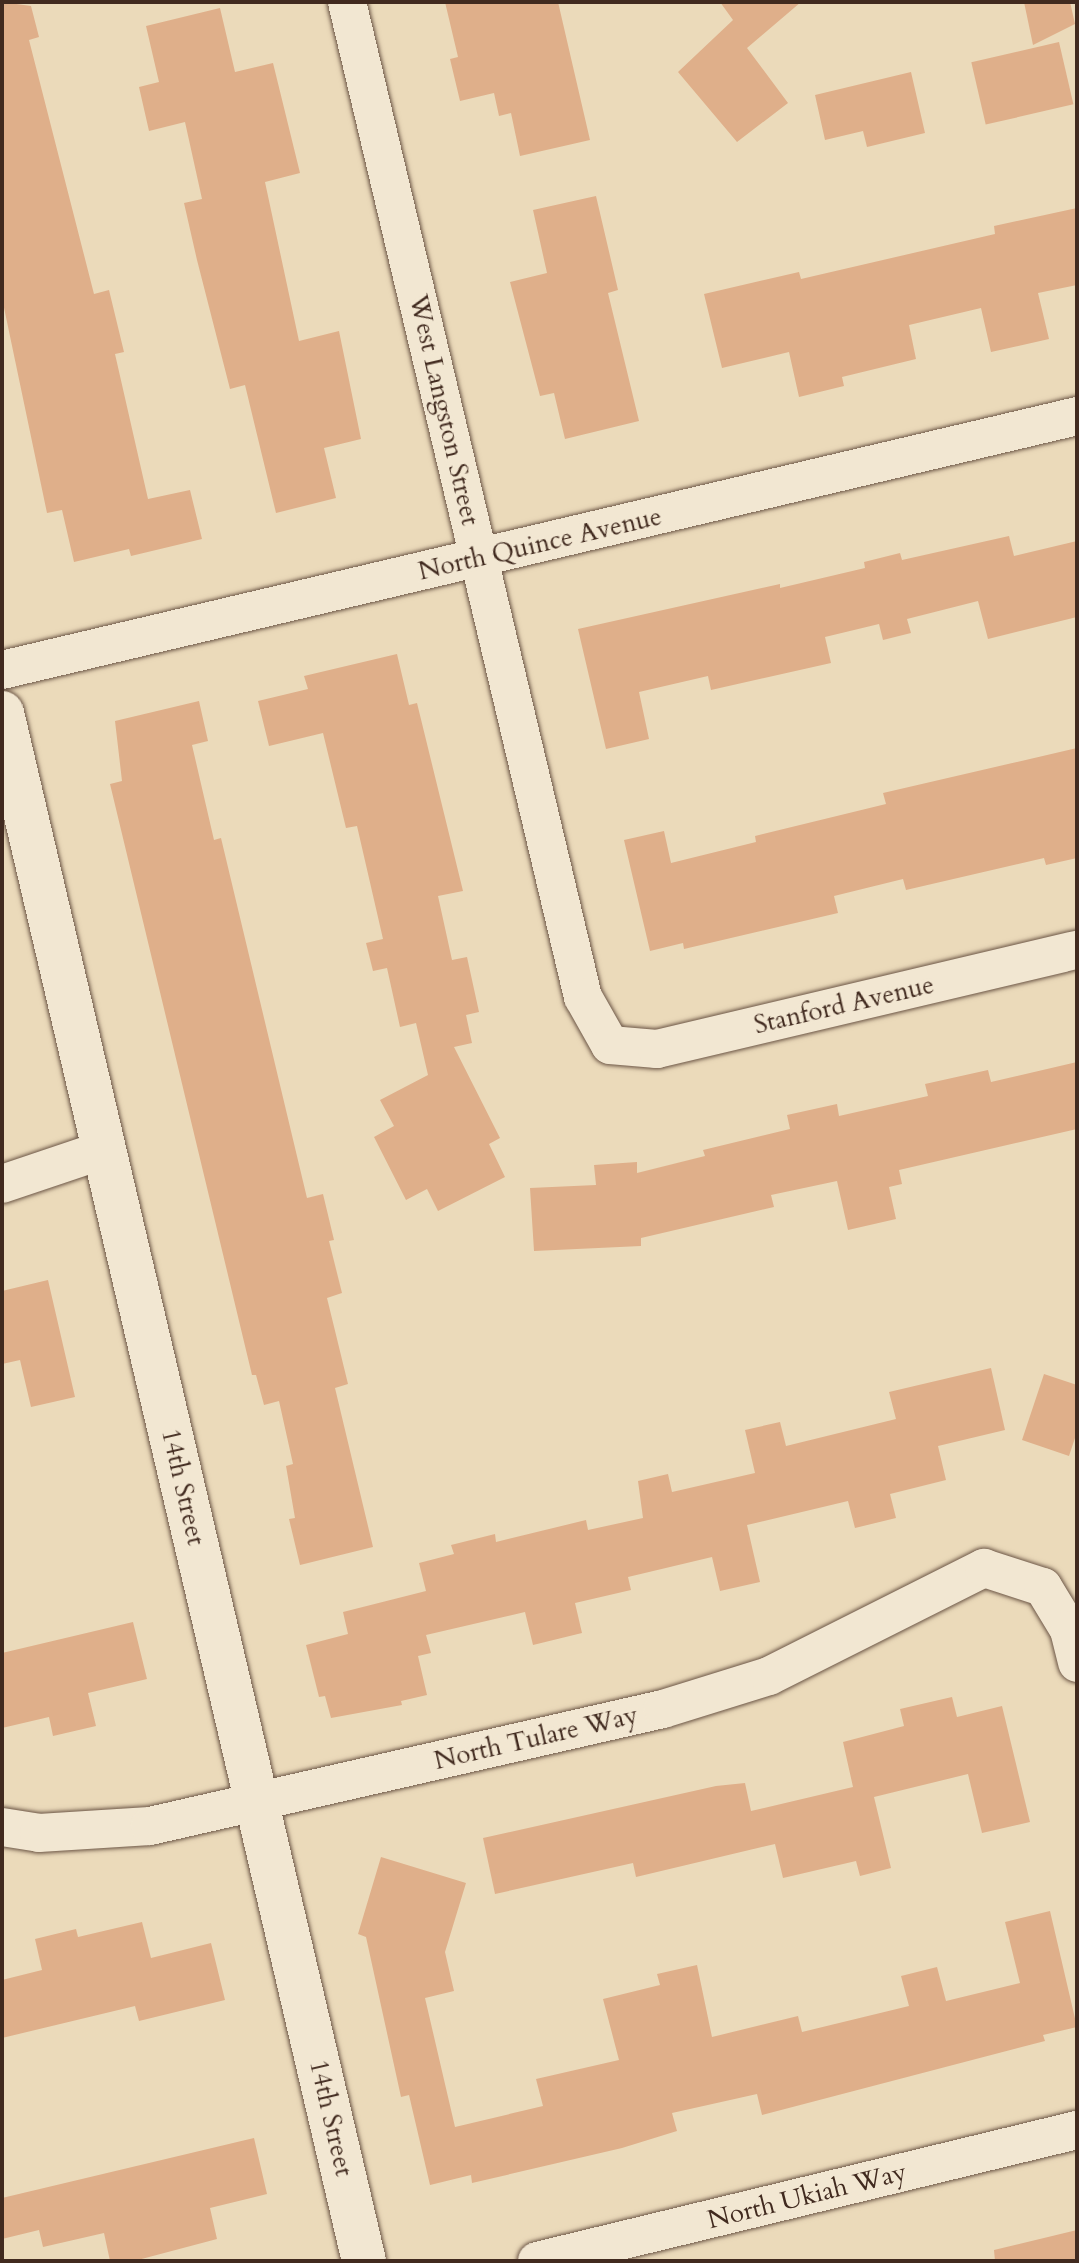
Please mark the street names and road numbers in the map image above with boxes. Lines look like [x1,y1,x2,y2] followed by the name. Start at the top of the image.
[402,292,486,528] street label: West Langston Street
[415,501,665,587] street label: North Quince Avenue
[751,969,937,1041] street label: Stanford Avenue
[154,1426,212,1548] street label: 14th Street
[431,1699,641,1777] street label: North Tulare Way
[302,2057,360,2179] street label: 14th Street
[704,2156,910,2236] street label: North Ukiah Way

